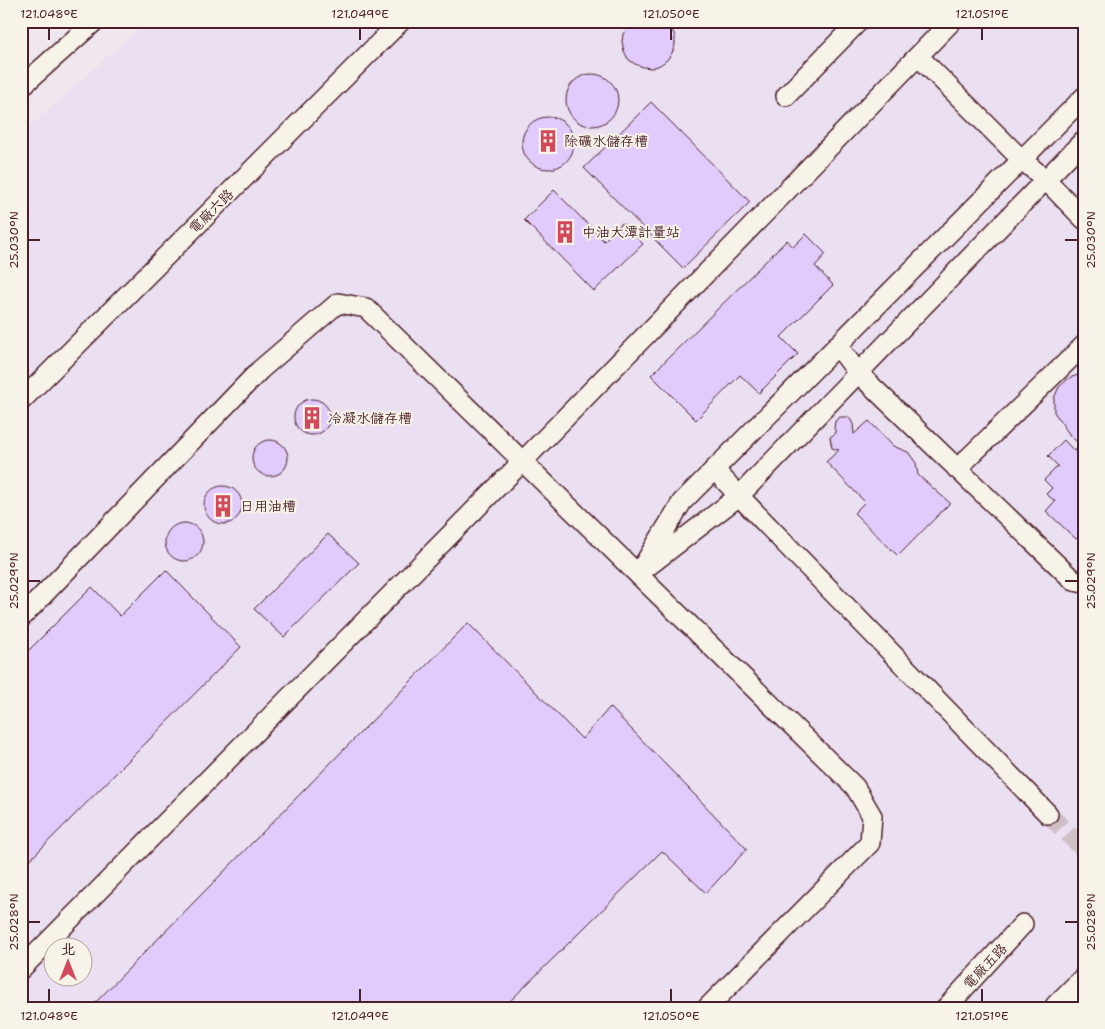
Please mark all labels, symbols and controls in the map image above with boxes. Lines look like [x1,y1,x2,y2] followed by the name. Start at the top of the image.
[20,6,78,22] text: 121.048°E
[331,6,389,22] text: 121.049°E
[642,6,700,22] text: 121.050°E
[955,6,1009,22] text: 121.051°E
[535,128,561,154] building icon: 除礦水儲存槽
[564,132,648,150] place label: 除礦水儲存槽
[185,185,237,237] street label: 電廠六路
[6,211,22,269] text: 25.030°N
[1083,211,1099,269] text: 25.030°N
[552,219,578,245] building icon: 中油大潭計量站
[582,223,680,241] place label: 中油大潭計量站
[299,405,325,431] building icon: 冷凝水儲存槽
[328,409,412,427] place label: 冷凝水儲存槽
[210,493,236,519] building icon: 日用油槽
[240,497,296,515] place label: 日用油槽
[6,552,22,610] text: 25.029°N
[1083,552,1099,610] text: 25.029°N
[6,893,22,951] text: 25.028°N
[1083,893,1099,951] text: 25.028°N
[42,936,92,986] north arrow
[959,939,1011,993] street label: 電廠五路
[61,940,75,958] text: 北
[20,1008,78,1024] text: 121.048°E
[331,1008,389,1024] text: 121.049°E
[642,1008,700,1024] text: 121.050°E
[955,1008,1009,1024] text: 121.051°E

